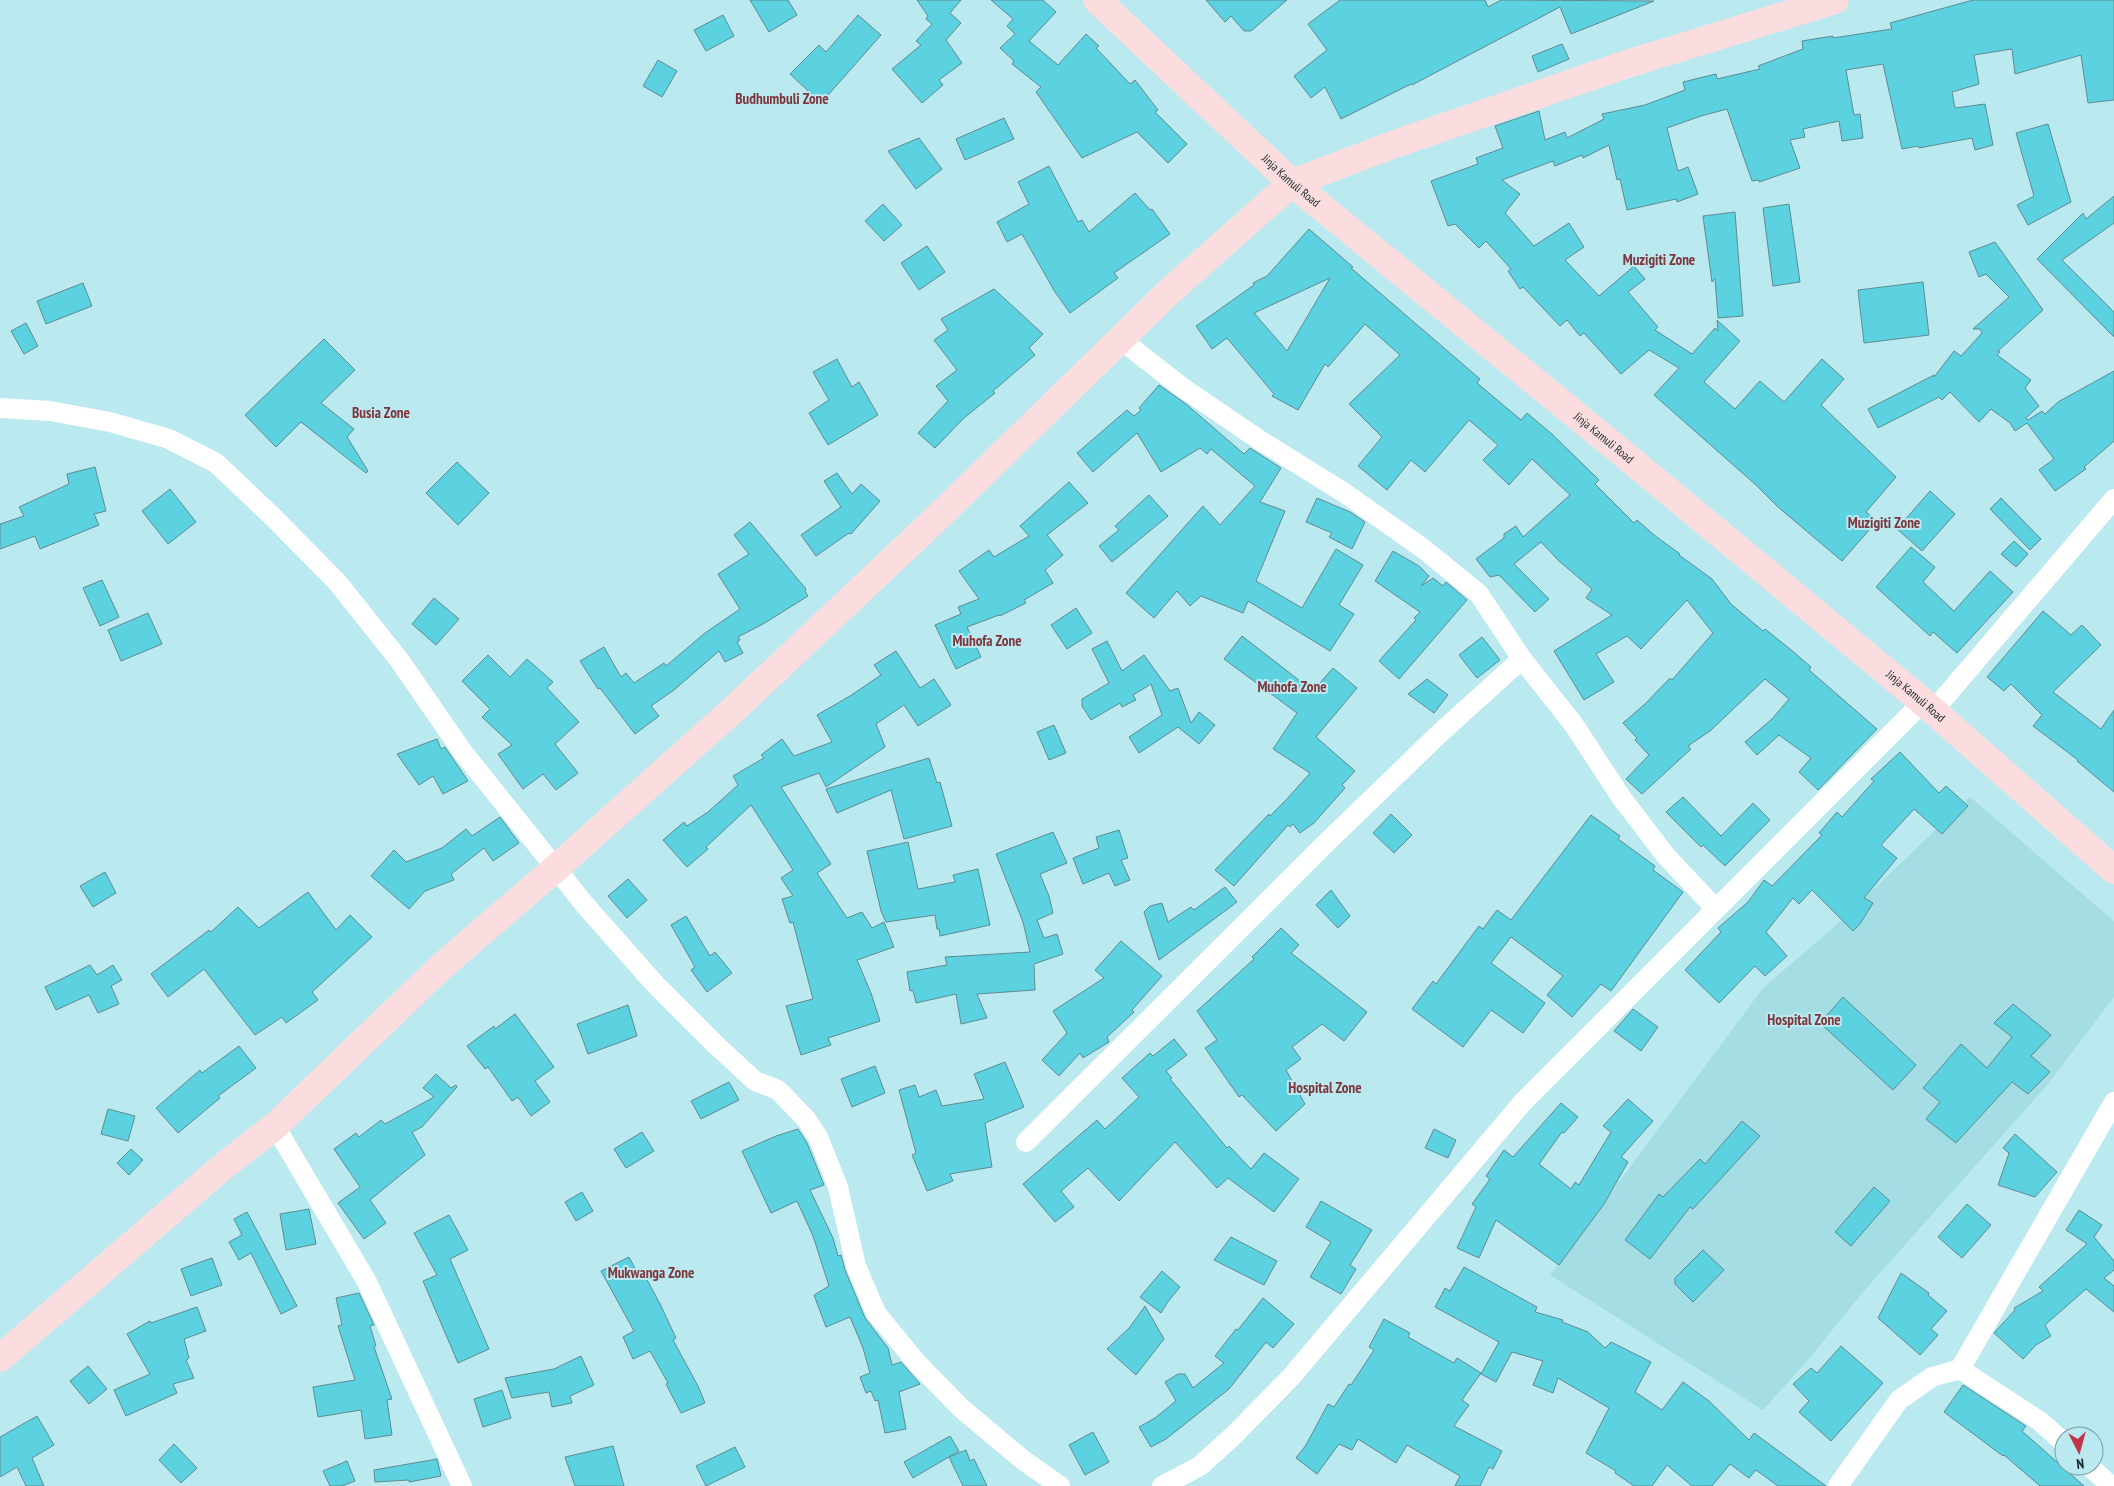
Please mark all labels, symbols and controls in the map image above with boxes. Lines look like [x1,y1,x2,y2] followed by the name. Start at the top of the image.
[735,89,829,108] district label: Budhumbuli Zone
[1258,150,1323,210] street label: Jinja Kamuli Road
[1623,250,1695,269] district label: Muzigiti Zone
[352,403,410,422] district label: Busia Zone
[1570,408,1637,466] street label: Jinja Kamuli Road
[1848,513,1920,532] district label: Muzigiti Zone
[952,631,1022,650] district label: Muhofa Zone
[1882,666,1948,725] street label: Jinja Kamuli Road
[1257,677,1327,696] district label: Muhofa Zone
[1767,1010,1841,1029] district label: Hospital Zone
[1288,1078,1362,1097] district label: Hospital Zone
[608,1263,694,1282] district label: Mukwanga Zone
[2054,1426,2104,1476] north arrow
[2076,1455,2085,1473] text: N

